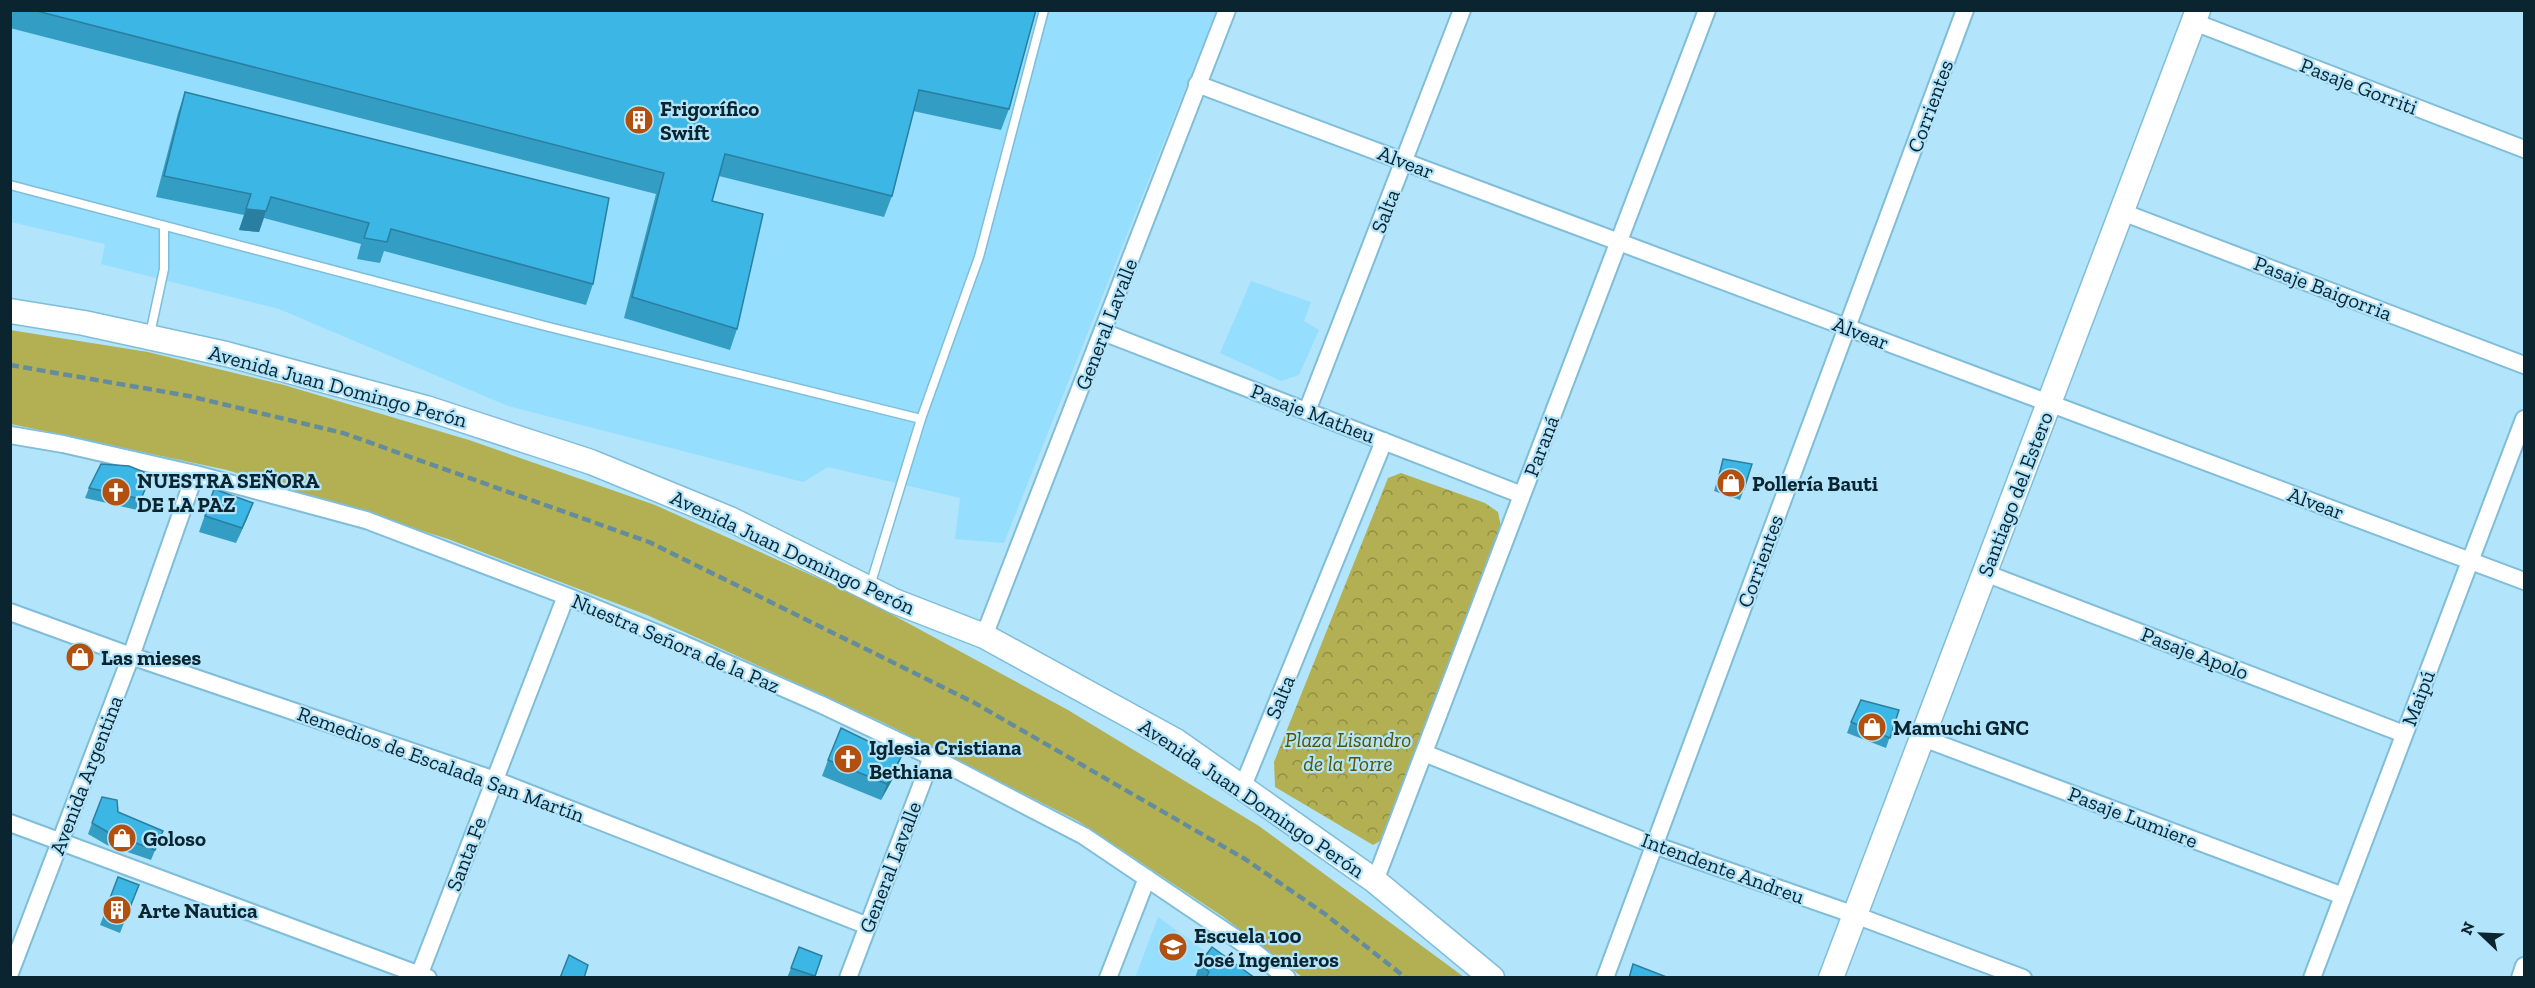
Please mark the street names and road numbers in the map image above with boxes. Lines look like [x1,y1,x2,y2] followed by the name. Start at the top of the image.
[2296,52,2421,121] street label: Pasaje Gorriti
[1902,56,1958,156] street label: Corrientes
[1374,140,1438,184] street label: Alvear
[1365,186,1405,236] street label: Salta
[2250,250,2396,327] street label: Pasaje Baigorria
[1069,255,1143,393] street label: General Lavalle
[1829,311,1893,355] street label: Alvear
[206,339,470,433] street label: Avenida Juan Domingo Perón
[1247,378,1379,449] street label: Pasaje Matheu
[1972,408,2058,580] street label: Santiago del Estero
[1518,412,1564,480] street label: Paraná
[2284,481,2348,525] street label: Alvear
[667,484,919,620] street label: Avenida Juan Domingo Perón
[1732,511,1788,611] street label: Corrientes
[568,588,784,698] street label: Nuestra Señora de la Paz
[2137,621,2252,686] street label: Pasaje Apolo
[2396,666,2440,729] street label: Maipú
[1260,672,1300,722] street label: Salta
[44,692,128,858] street label: Avenida Argentina
[294,700,588,828] street label: Remedios de Escalada San Martín
[1135,713,1369,883] street label: Avenida Juan Domingo Perón
[2064,781,2202,854] street label: Pasaje Lumiere
[853,798,927,936] street label: General Lavalle
[440,813,492,895] street label: Santa Fe
[1638,827,1808,909] street label: Intendente Andreu

